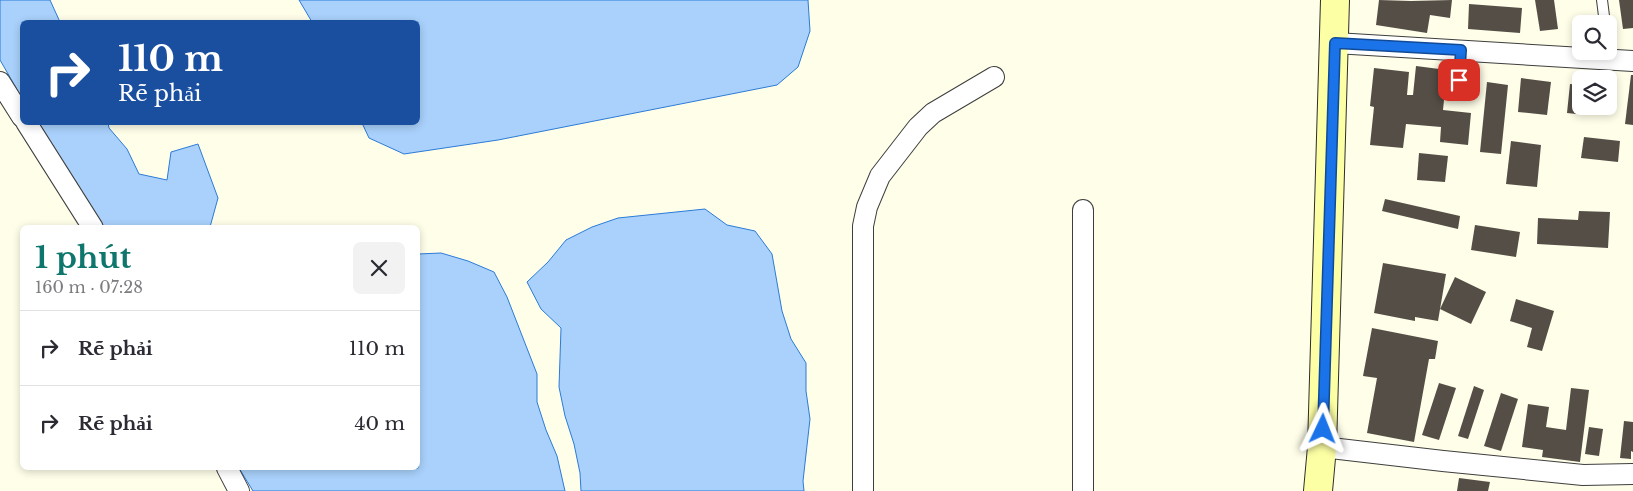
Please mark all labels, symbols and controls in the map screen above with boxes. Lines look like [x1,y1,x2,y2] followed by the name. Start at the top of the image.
[1572,15,1617,115] map controls
[1572,15,1617,60] button: search
[118,37,223,80] text: 110 m
[35,40,100,105] icon: right
[1438,59,1480,101] pin
[1445,66,1473,94] icon: arrive
[1572,70,1617,115] button: layers
[118,80,201,107] text: Rẽ phải
[35,239,131,276] text: 1 phút
[353,242,405,294] button: close
[35,277,143,297] text: 160 m · 07:28
[35,334,63,362] icon: right
[78,337,153,360] text: Rẽ phải
[349,337,405,360] text: 110 m
[1296,402,1348,454] position arrow
[35,409,63,437] icon: right
[78,412,153,435] text: Rẽ phải
[354,412,405,435] text: 40 m

